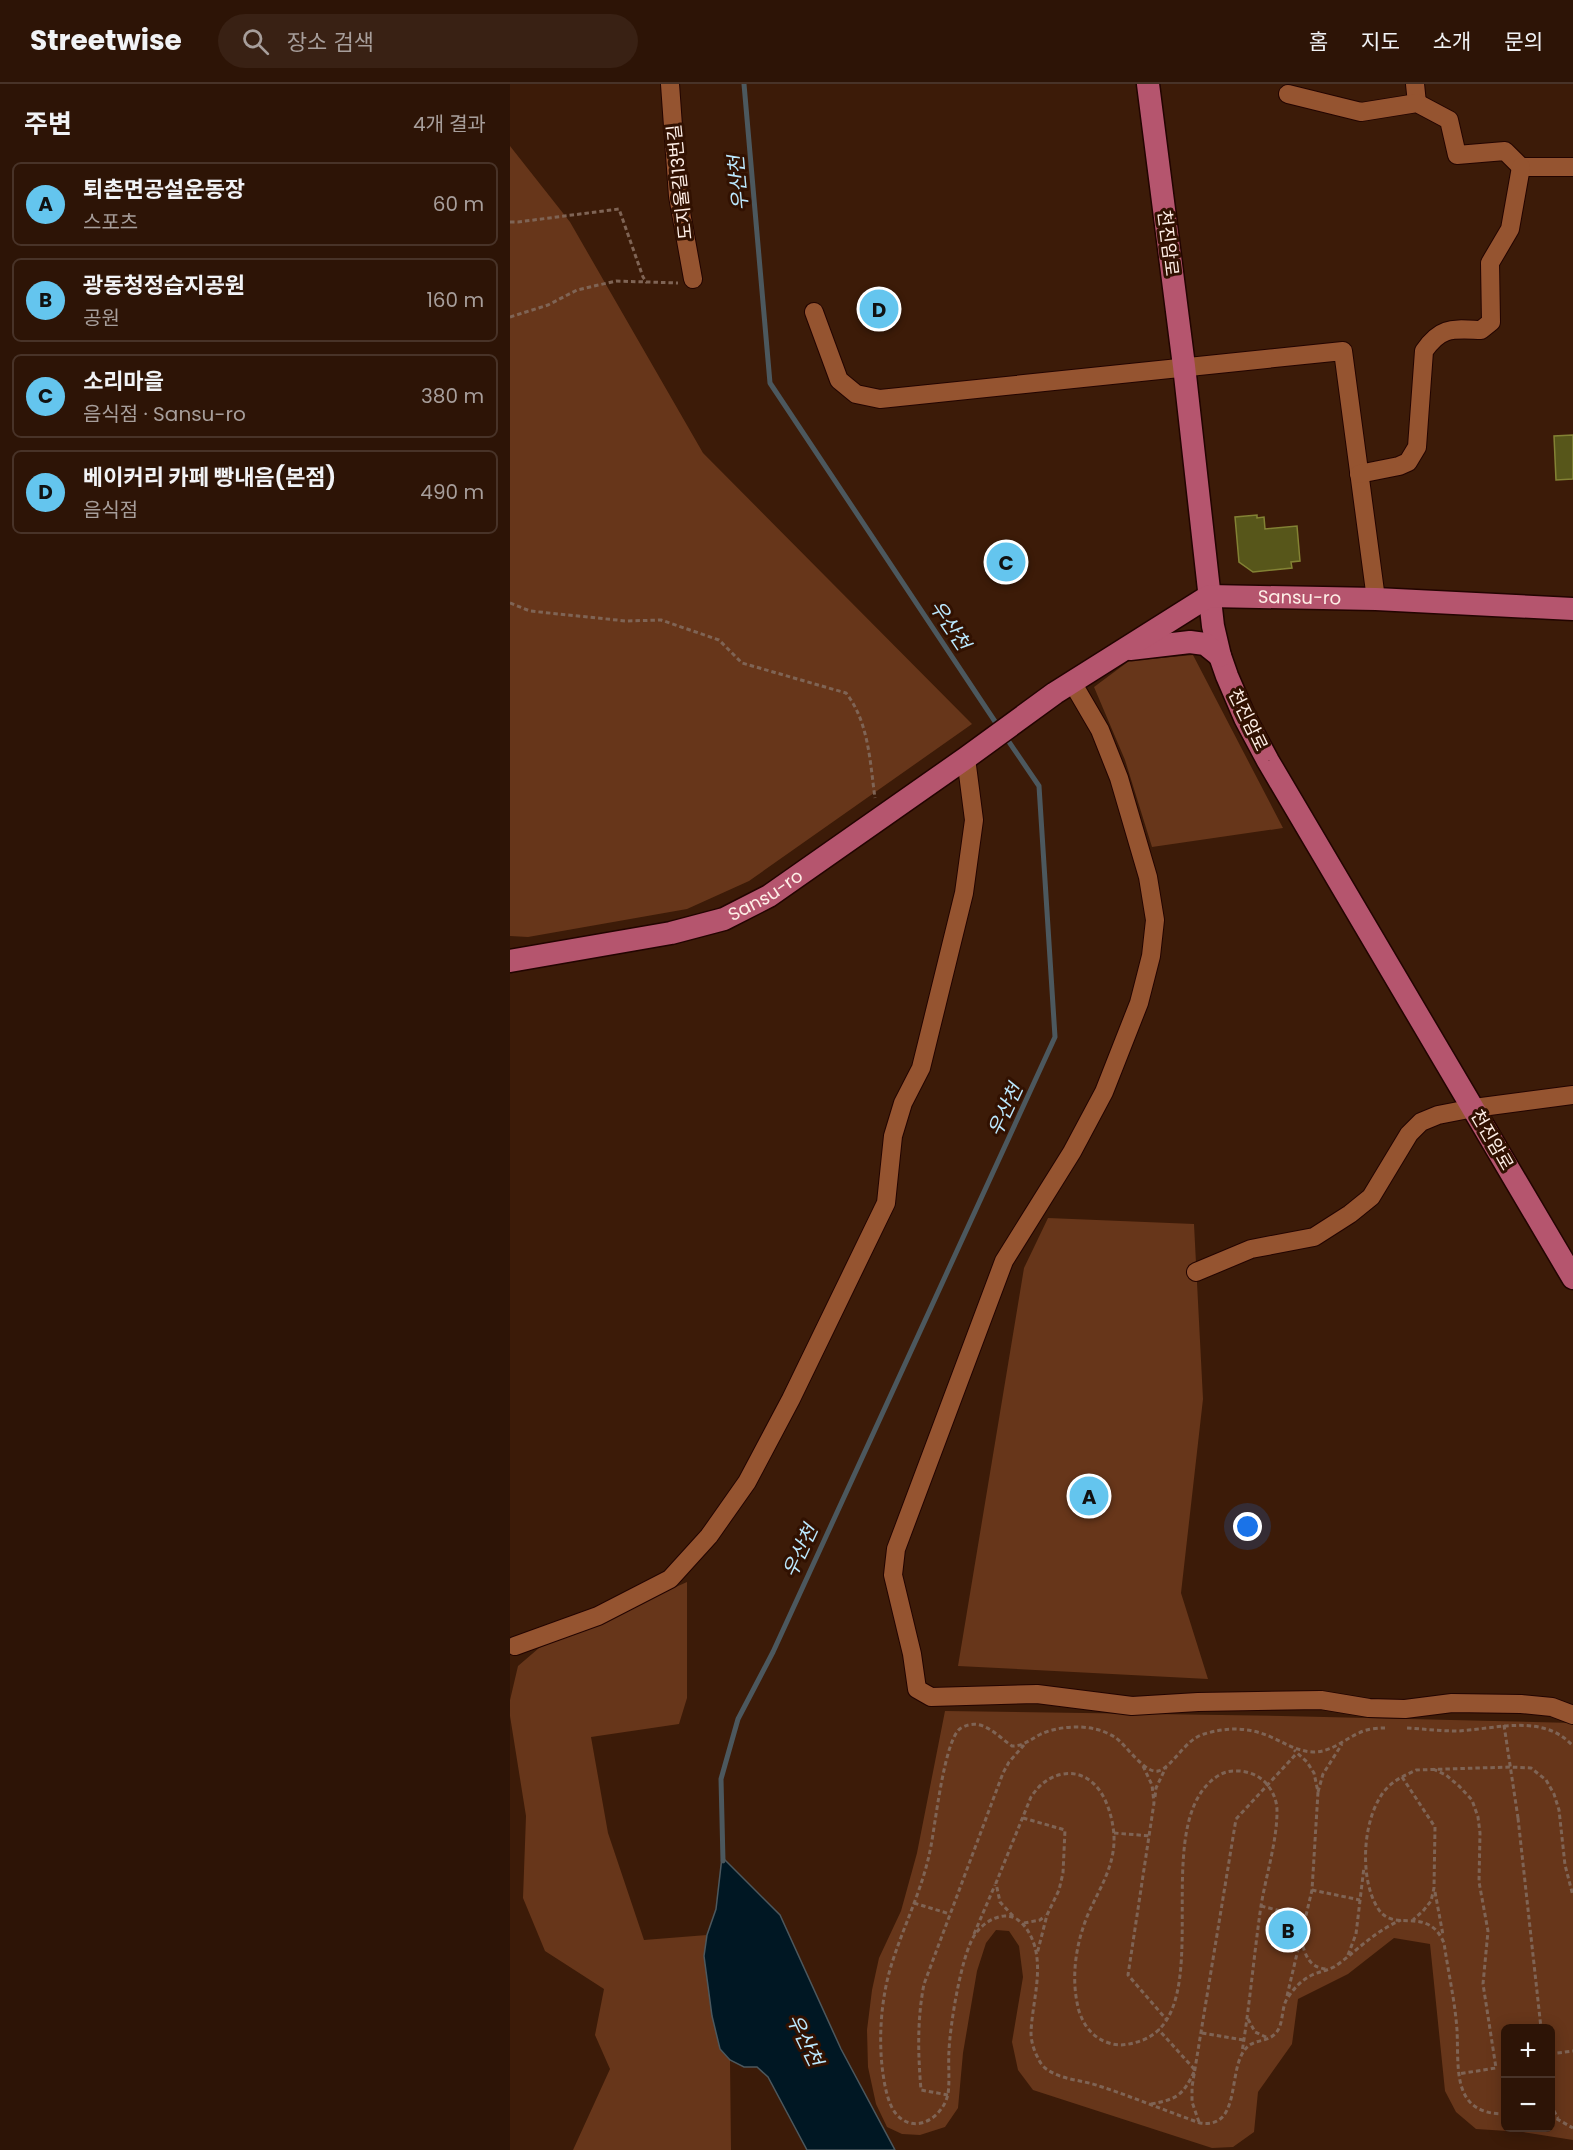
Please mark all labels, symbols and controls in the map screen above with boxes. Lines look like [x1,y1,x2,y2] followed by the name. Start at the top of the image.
[218,14,638,68] search box
[30,21,182,60] text: Streetwise
[239,25,272,58] icon: search
[287,27,374,58] text: 장소 검색
[1309,27,1328,56] text: 홈
[1361,27,1400,56] text: 지도
[1433,27,1471,56] text: 소개
[1504,27,1543,56] text: 문의
[24,106,72,142] text: 주변
[413,110,486,138] text: 4개 결과
[661,123,698,241] street label: 도지울길13번길
[721,152,754,212] water label: 우산천
[83,174,245,205] text: 퇴촌면공설운동장
[38,190,53,218] text: A
[433,190,484,218] text: 60 m
[83,208,138,236] text: 스포츠
[1152,209,1185,277] street label: 천진암로
[83,270,245,301] text: 광동청정습지공원
[39,286,52,314] text: B
[426,286,484,314] text: 160 m
[860,286,898,332] pin: D
[83,304,120,332] text: 공원
[83,366,164,397] text: 소리마을
[38,382,53,410] text: C
[421,382,484,410] text: 380 m
[83,400,246,428] text: 음식점 · Sansu-ro
[83,462,336,493] text: 베이커리 카페 빵내음(본점)
[38,478,53,506] text: D
[420,478,484,506] text: 490 m
[83,496,138,524] text: 음식점
[986,540,1026,584] pin: C
[1258,584,1341,610] street label: Sansu-ro
[923,594,978,658] water label: 우산천
[1223,685,1274,755] street label: 천진암로
[723,863,808,927] street label: Sansu-ro
[981,1077,1030,1141] water label: 우산천
[1465,1105,1520,1175] street label: 천진암로
[1070,1474,1108,1518] pin: A
[1233,1512,1262,1541] your location
[776,1518,825,1582] water label: 우산천
[1268,1908,1308,1952] pin: B
[780,2009,831,2073] water label: 우산천
[1501,2024,1555,2132] map controls
[1501,2024,1555,2078] button: +
[1501,2078,1555,2132] button: −

